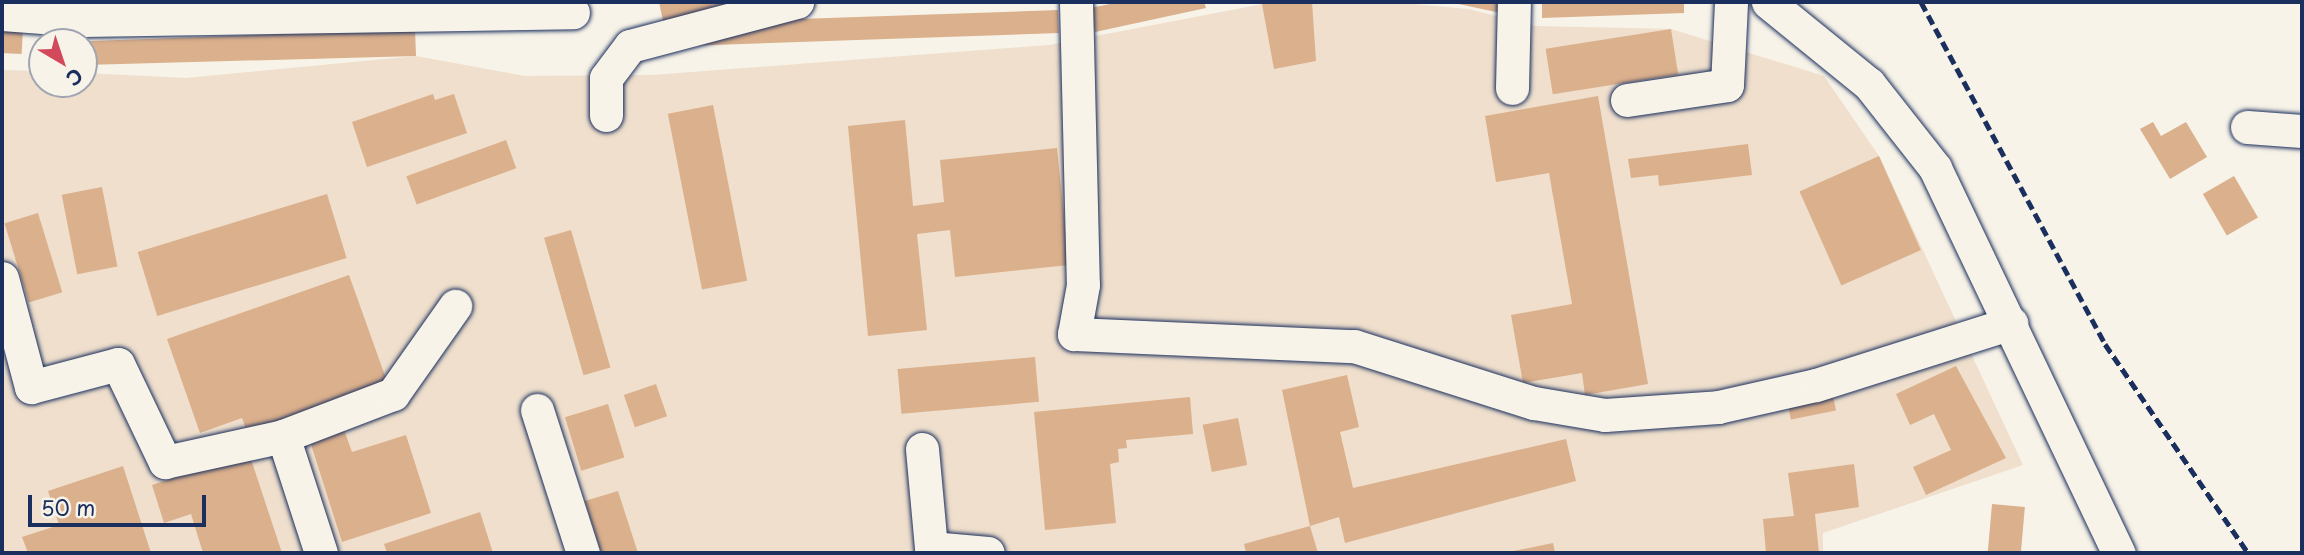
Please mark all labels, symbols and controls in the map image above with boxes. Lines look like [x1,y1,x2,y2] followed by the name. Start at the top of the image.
[28,28,98,98] north arrow
[61,62,89,93] text: С
[32,482,210,526] scale bar
[41,491,95,523] text: 50 m

